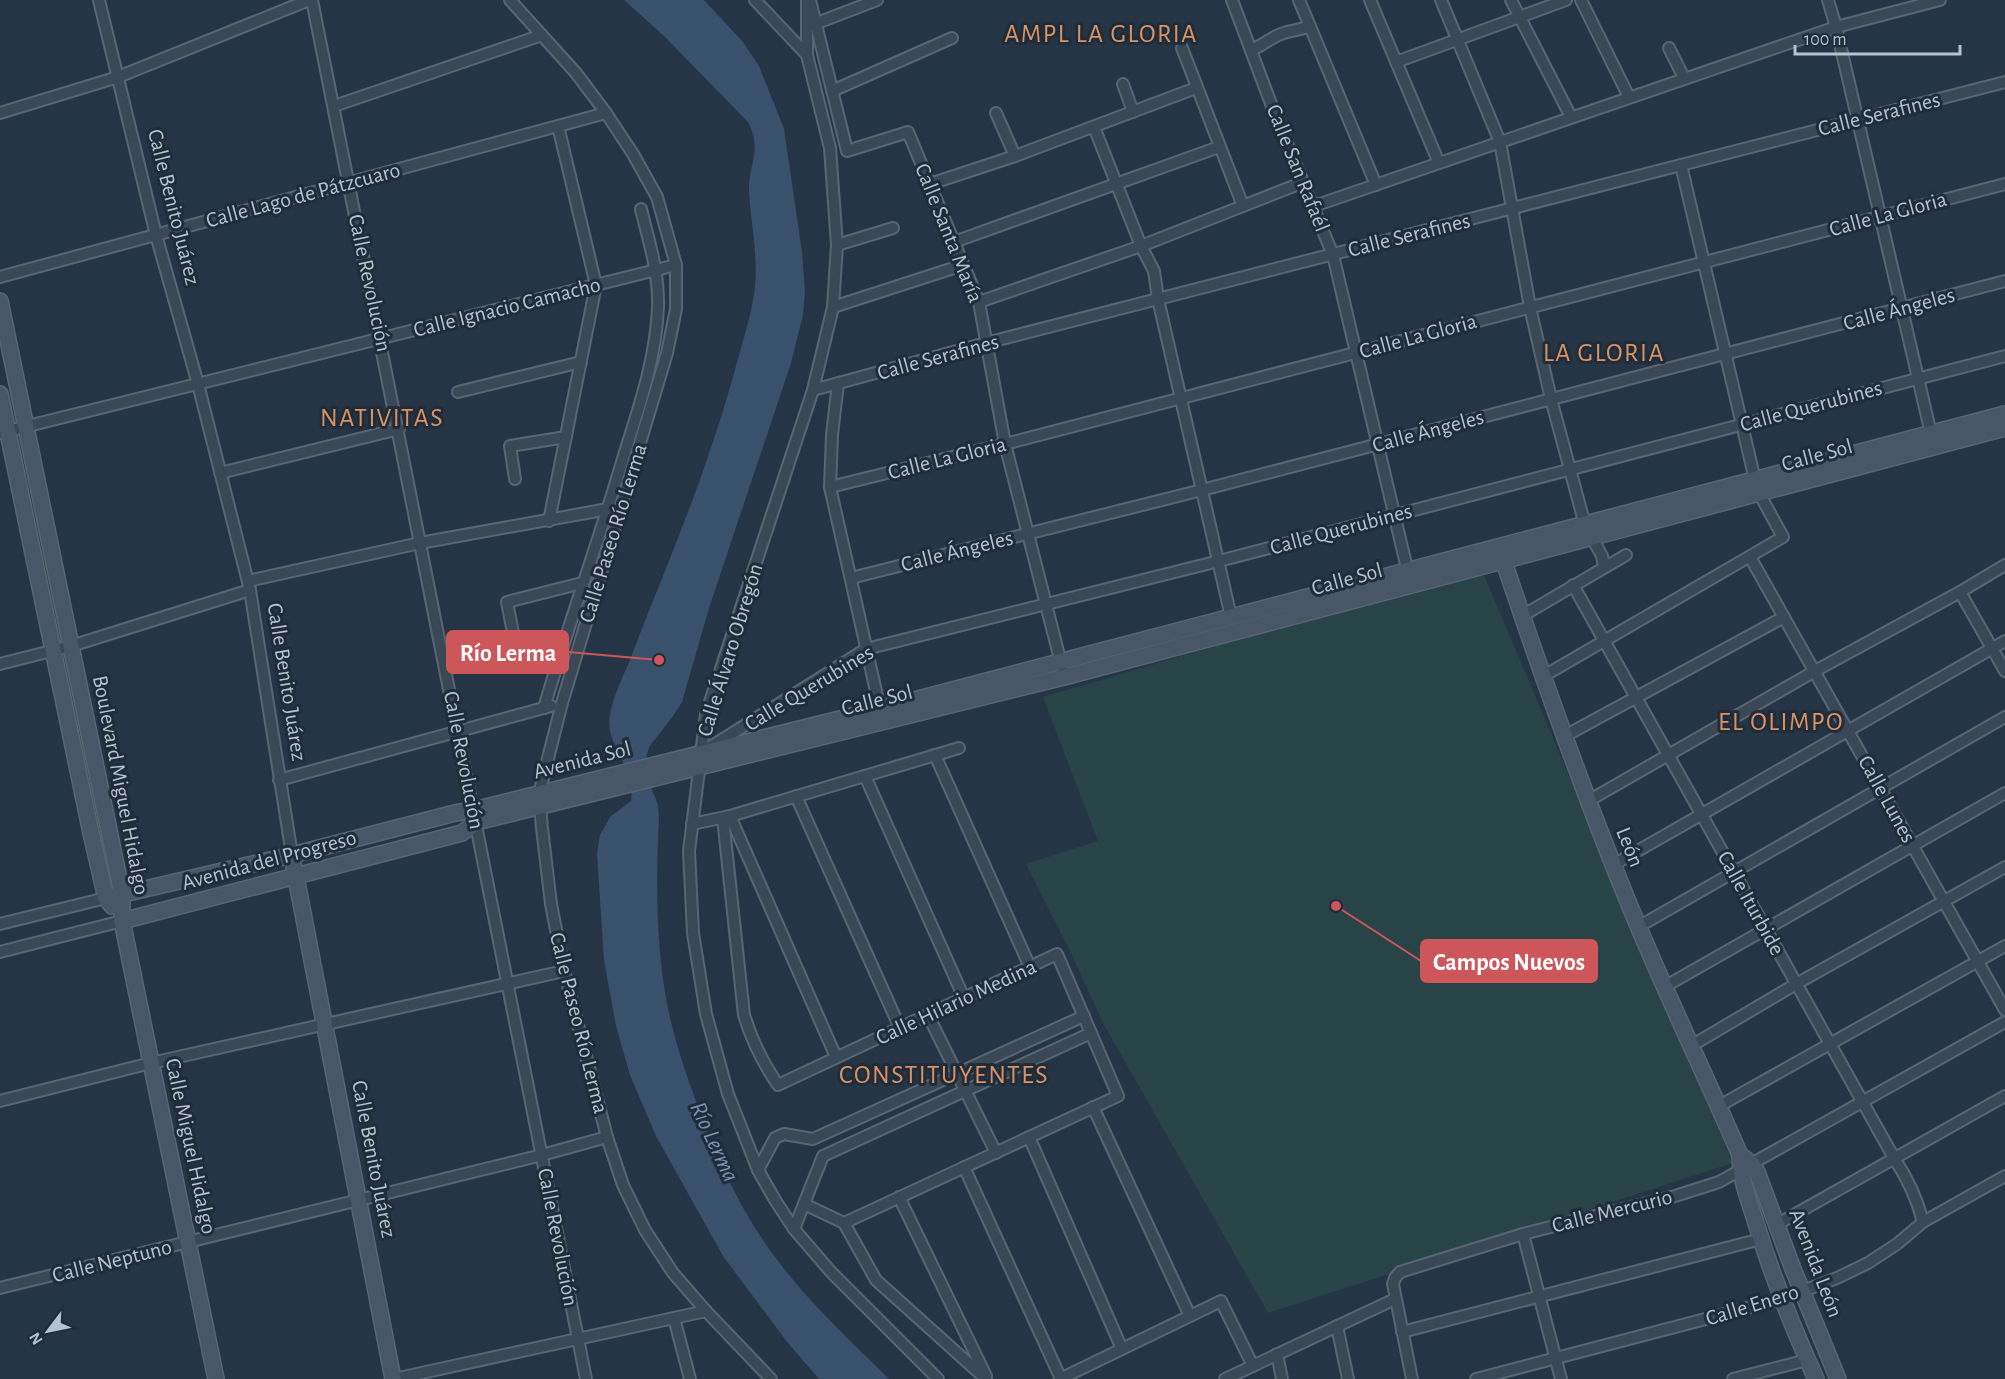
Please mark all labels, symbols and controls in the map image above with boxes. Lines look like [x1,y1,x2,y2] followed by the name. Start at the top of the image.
[1795,18,1960,56] scale bar
[1004,21,1198,47] district label: AMPL LA GLORIA
[1804,31,1847,49] text: 100 m
[1816,88,1942,140] street label: Calle Serafines
[1263,101,1333,235] street label: Calle San Rafaél
[144,127,204,287] street label: Calle Benito Juárez
[203,158,403,232] street label: Calle Lago de Pátzcuaro
[911,160,987,306] street label: Calle Santa María
[1827,188,1949,240] street label: Calle La Gloria
[1346,209,1472,261] street label: Calle Serafines
[345,212,395,354] street label: Calle Revolución
[411,273,603,341] street label: Calle Ignacio Camacho
[1841,283,1957,334] street label: Calle Ángeles
[1357,310,1479,362] street label: Calle La Gloria
[875,330,1001,384] street label: Calle Serafines
[1543,340,1665,366] district label: LA GLORIA
[1738,376,1884,436] street label: Calle Querubines
[320,405,444,431] district label: NATIVITAS
[1370,405,1486,456] street label: Calle Ángeles
[886,433,1008,483] street label: Calle La Gloria
[1779,435,1855,475] street label: Calle Sol
[575,441,651,625] street label: Calle Paseo Río Lerma
[1268,499,1414,559] street label: Calle Querubines
[898,525,1015,576] street label: Calle Ángeles
[1309,559,1385,599] street label: Calle Sol
[692,561,767,739] street label: Calle Álvaro Obregón
[264,601,310,763] street label: Calle Benito Juárez
[447,631,568,673] callout: Río Lerma
[741,641,877,735] street label: Calle Querubines
[460,642,556,666] text: Río Lerma
[89,674,153,896] street label: Boulevard Miguel Hidalgo
[839,681,915,719] street label: Calle Sol
[440,689,488,831] street label: Calle Revolución
[1718,709,1844,735] district label: EL OLIMPO
[531,737,633,783] street label: Avenida Sol
[1854,752,1920,846] street label: Calle Lunes
[1612,824,1648,870] street label: León
[179,826,359,894] street label: Avenida del Progreso
[1713,847,1789,959] street label: Calle Iturbide
[546,930,612,1116] street label: Calle Paseo Río Lerma
[1421,940,1597,982] callout: Campos Nuevos
[1433,951,1585,975] text: Campos Nuevos
[872,955,1040,1049] street label: Calle Hilario Medina
[162,1056,220,1236] street label: Calle Miguel Hidalgo
[839,1062,1049,1088] district label: CONSTITUYENTES
[348,1078,400,1240] street label: Calle Benito Juárez
[685,1098,743,1186] water label: Río Lerma
[534,1166,582,1308] street label: Calle Revolución
[1550,1185,1674,1237] street label: Calle Mercurio
[1785,1206,1847,1320] street label: Avenida León
[50,1236,174,1286] street label: Calle Neptuno
[1703,1280,1801,1330] street label: Calle Enero
[18,1301,78,1361] north arrow
[26,1329,46,1347] text: N

